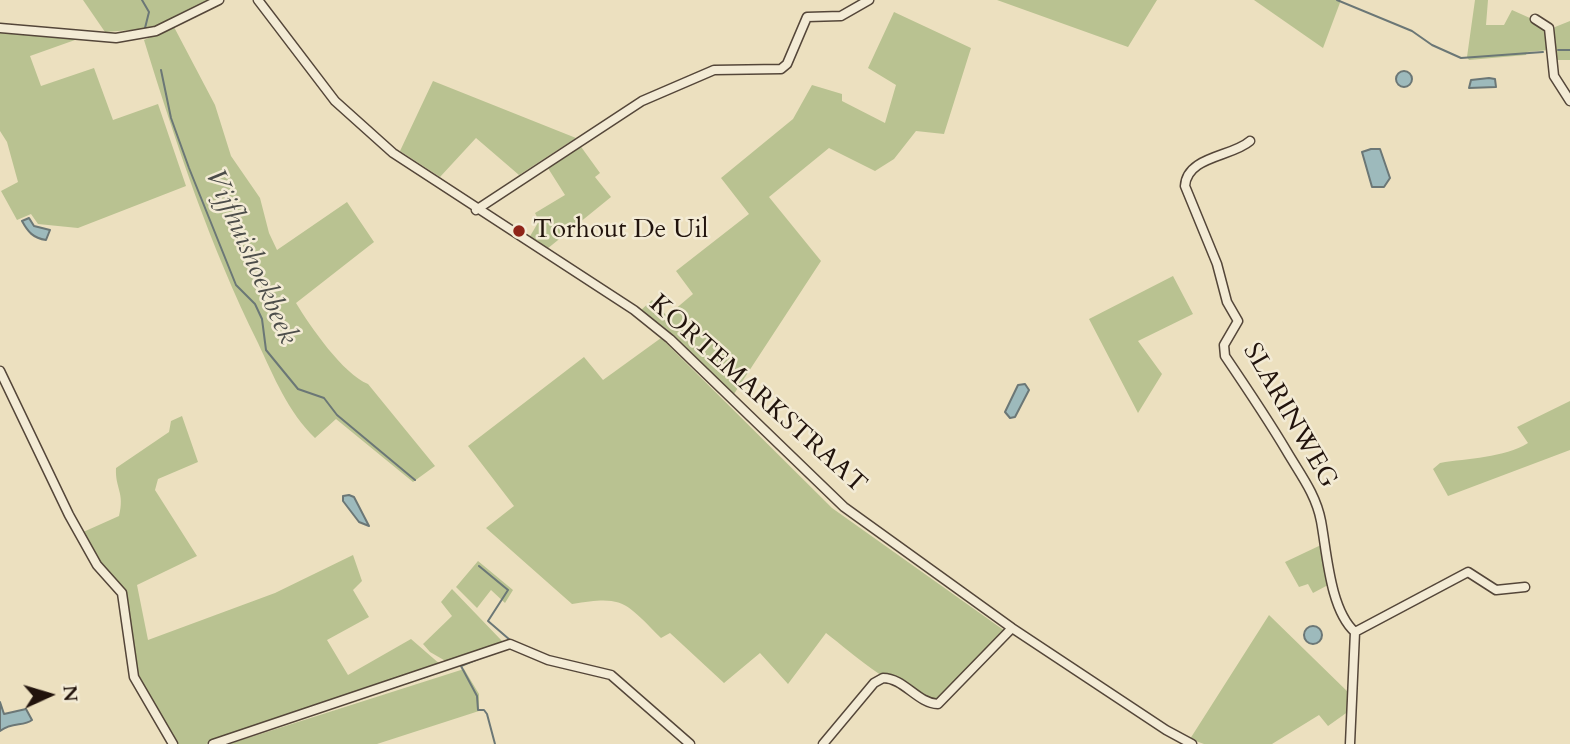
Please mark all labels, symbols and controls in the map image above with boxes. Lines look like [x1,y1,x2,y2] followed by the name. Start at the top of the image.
[196,164,304,350] water label: Vijfhuishoekbeek
[533,215,708,247] place label: Torhout De Uil
[511,223,527,239] marker: Torhout De Uil
[642,289,872,501] street label: KORTEMARKSTRAAT
[1235,338,1343,494] street label: SLARINWEG
[14,660,84,730] north arrow
[56,684,83,703] text: N

